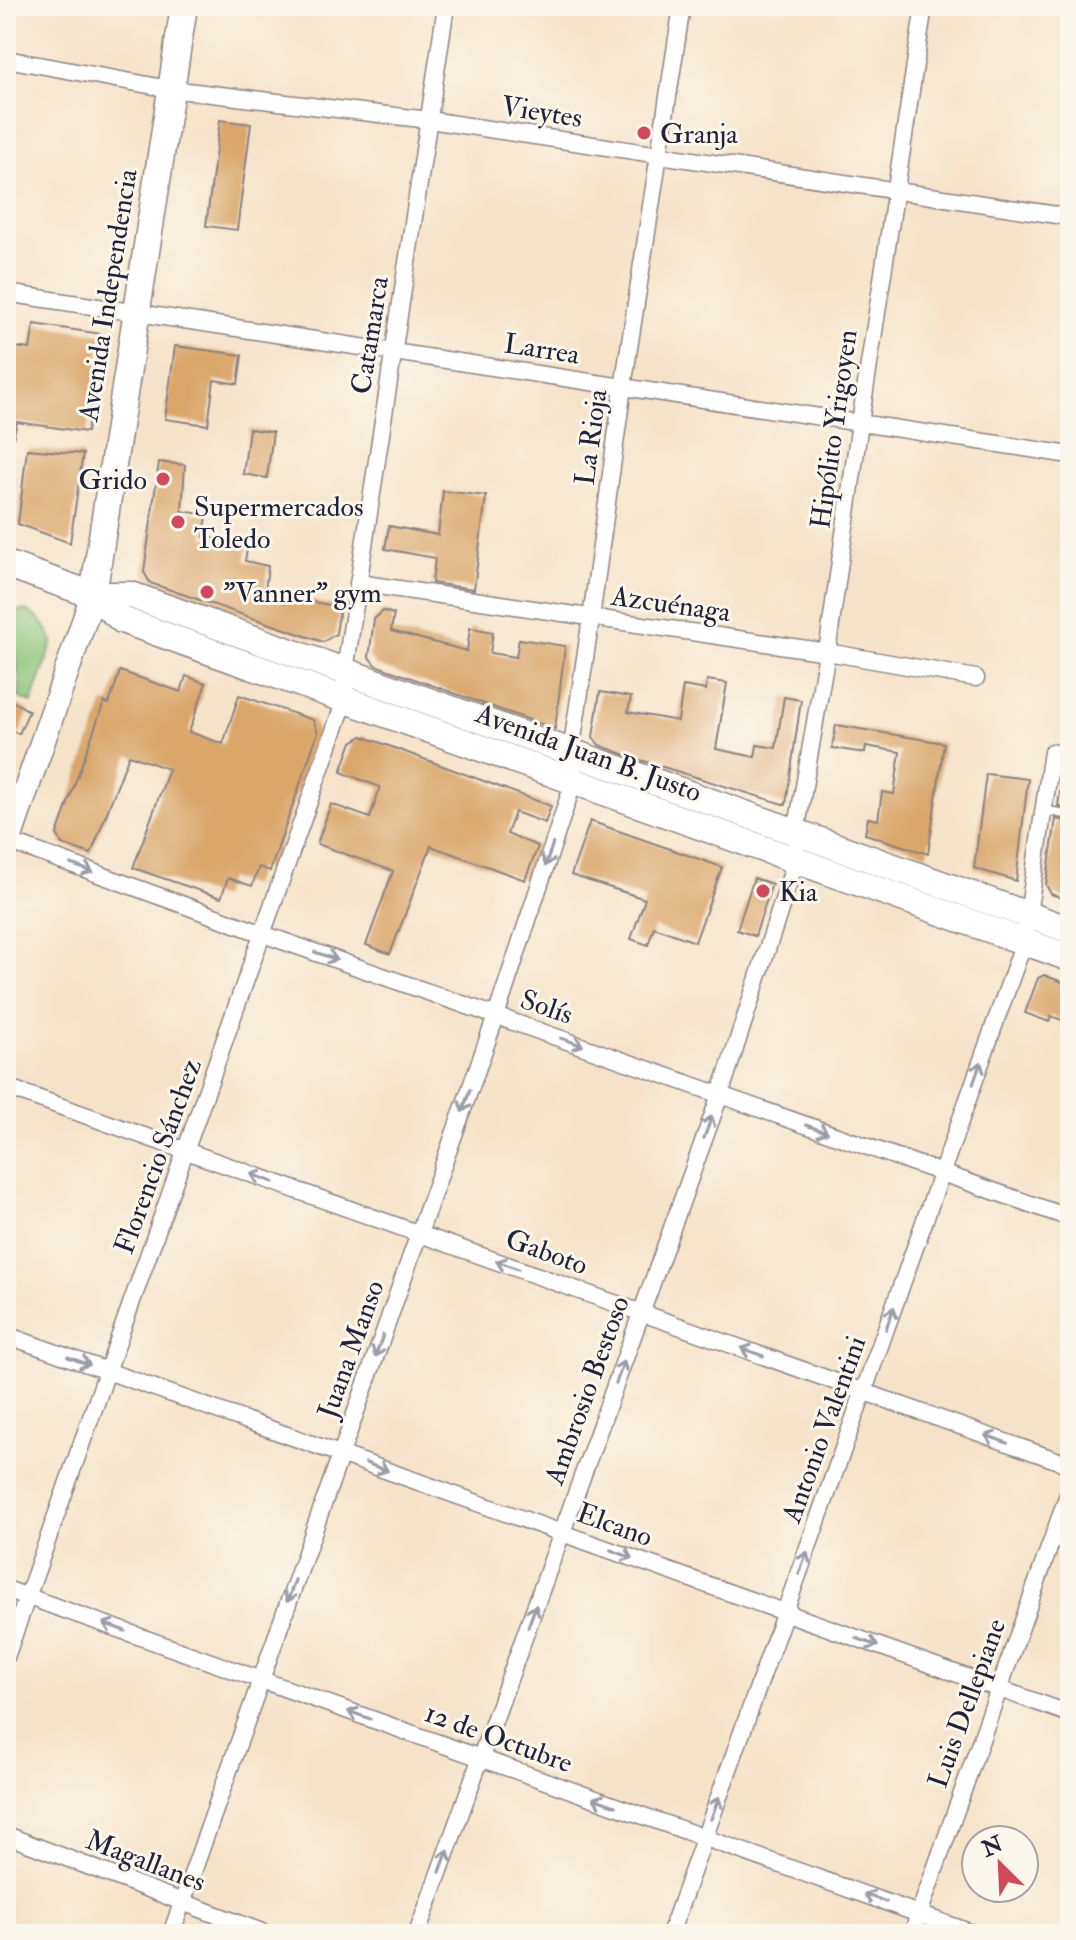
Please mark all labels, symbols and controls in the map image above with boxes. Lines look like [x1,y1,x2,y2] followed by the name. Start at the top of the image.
[499,89,585,136] street label: Vieytes
[660,117,738,152] place label: Granja
[635,124,653,142] marker: Granja
[71,166,146,425] street label: Avenida Independencia
[344,273,397,397] street label: Catamarca
[502,326,582,373] street label: Larrea
[803,327,866,531] street label: Hipólito Yrigoyen
[567,387,616,487] street label: La Rioja
[78,463,147,498] place label: Grido
[154,470,172,488] marker: Grido
[194,490,364,557] place label: Supermercados Toledo
[169,513,187,531] marker: Supermercados Toledo
[223,576,382,611] place label: "Vanner" gym
[608,579,733,630] street label: Azcuénaga
[198,583,216,601] marker: "Vanner" gym
[470,696,706,810] street label: Avenida Juan B. Justo
[541,843,556,868] one-way arrow
[69,862,94,876] one-way arrow
[779,875,818,910] place label: Kia
[754,882,772,900] marker: Kia
[314,950,338,964] one-way arrow
[516,982,577,1033] street label: Solís
[559,1036,584,1051] one-way arrow
[107,1054,210,1259] street label: Florencio Sánchez
[971,1061,986,1086] one-way arrow
[458,1089,472,1113] one-way arrow
[702,1115,717,1140] one-way arrow
[804,1123,829,1137] one-way arrow
[249,1169,274,1184] one-way arrow
[501,1221,592,1283] street label: Gaboto
[494,1256,519,1271] one-way arrow
[310,1276,393,1424] street label: Juana Manso
[537,1291,638,1491] street label: Ambrosio Bestoso
[884,1306,899,1331] one-way arrow
[774,1331,874,1529] street label: Antonio Valentini
[370,1334,385,1359] one-way arrow
[740,1344,764,1358] one-way arrow
[67,1355,91,1369] one-way arrow
[614,1360,628,1384] one-way arrow
[985,1431,1009,1445] one-way arrow
[364,1461,389,1475] one-way arrow
[572,1496,657,1555] street label: Elcano
[609,1548,634,1563] one-way arrow
[796,1551,811,1576] one-way arrow
[283,1578,298,1603] one-way arrow
[526,1604,540,1629] one-way arrow
[921,1614,1014,1793] street label: Luis Dellepiane
[102,1619,127,1634] one-way arrow
[854,1635,879,1650] one-way arrow
[420,1696,577,1781] street label: 12 de Octubre
[347,1706,372,1721] one-way arrow
[592,1794,617,1808] one-way arrow
[709,1796,724,1821] one-way arrow
[81,1823,210,1900] street label: Magallanes
[960,1824,1040,1904] north arrow
[977,1830,1007,1864] text: N
[437,1848,452,1873] one-way arrow
[863,1890,888,1905] one-way arrow

